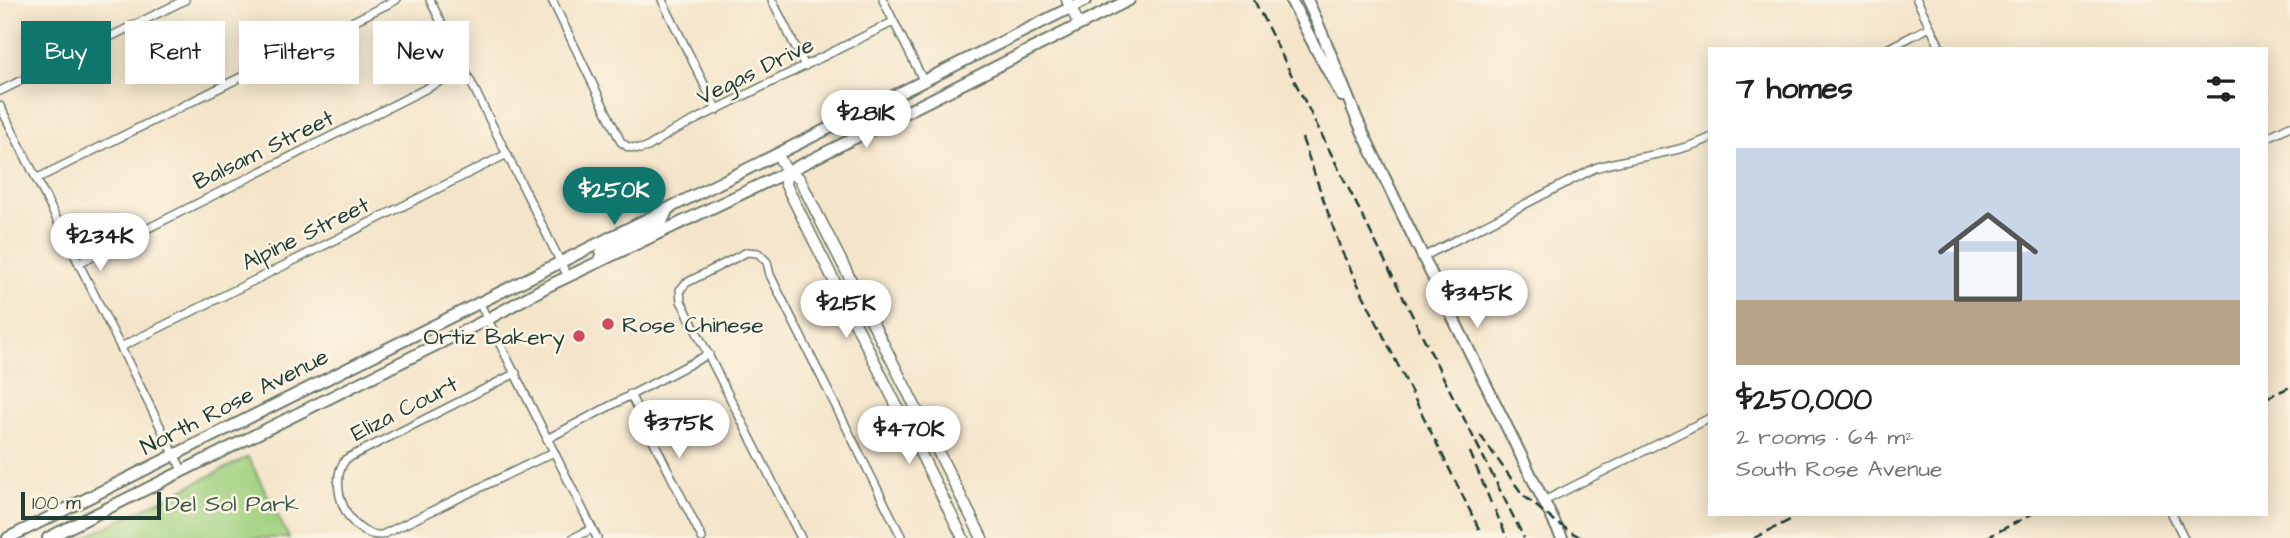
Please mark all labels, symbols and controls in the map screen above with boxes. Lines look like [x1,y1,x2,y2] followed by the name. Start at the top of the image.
[21,21,111,84] chip: Buy
[125,21,225,84] chip: Rent
[239,21,359,84] chip: Filters
[373,21,469,84] chip: New
[692,29,820,114] street label: Vegas Drive
[1736,68,1853,110] text: 7 homes
[2202,70,2240,108] icon: filters
[817,90,915,150] pin: $281K
[837,97,895,129] text: $281K
[188,102,340,198] street label: Balsam Street
[565,168,663,227] pin: $250K
[579,174,649,206] text: $250K
[236,189,375,279] street label: Alpine Street
[1925,194,2051,320] icon: home
[51,214,149,273] pin: $234K
[66,220,134,252] text: $234K
[1428,270,1526,330] pin: $345K
[1442,277,1512,309] text: $345K
[797,280,895,340] pin: $215K
[816,287,876,319] text: $215K
[622,309,764,341] place label: Rose Chinese
[600,316,616,332] marker: Rose Chinese
[424,321,565,354] place label: Ortiz Bakery
[571,328,587,344] marker: Ortiz Bakery
[135,341,334,463] street label: North Rose Avenue
[346,368,464,449] street label: Eliza Court
[1736,379,1872,421] text: $250,000
[630,400,728,460] pin: $375K
[860,406,958,466] pin: $470K
[645,407,713,439] text: $375K
[873,413,945,445] text: $470K
[1736,421,1914,453] text: 2 rooms · 64 m²
[1736,453,1943,485] text: South Rose Avenue
[165,488,299,520] park label: Del Sol Park
[21,489,161,521] scale bar
[32,490,81,517] text: 100 m

